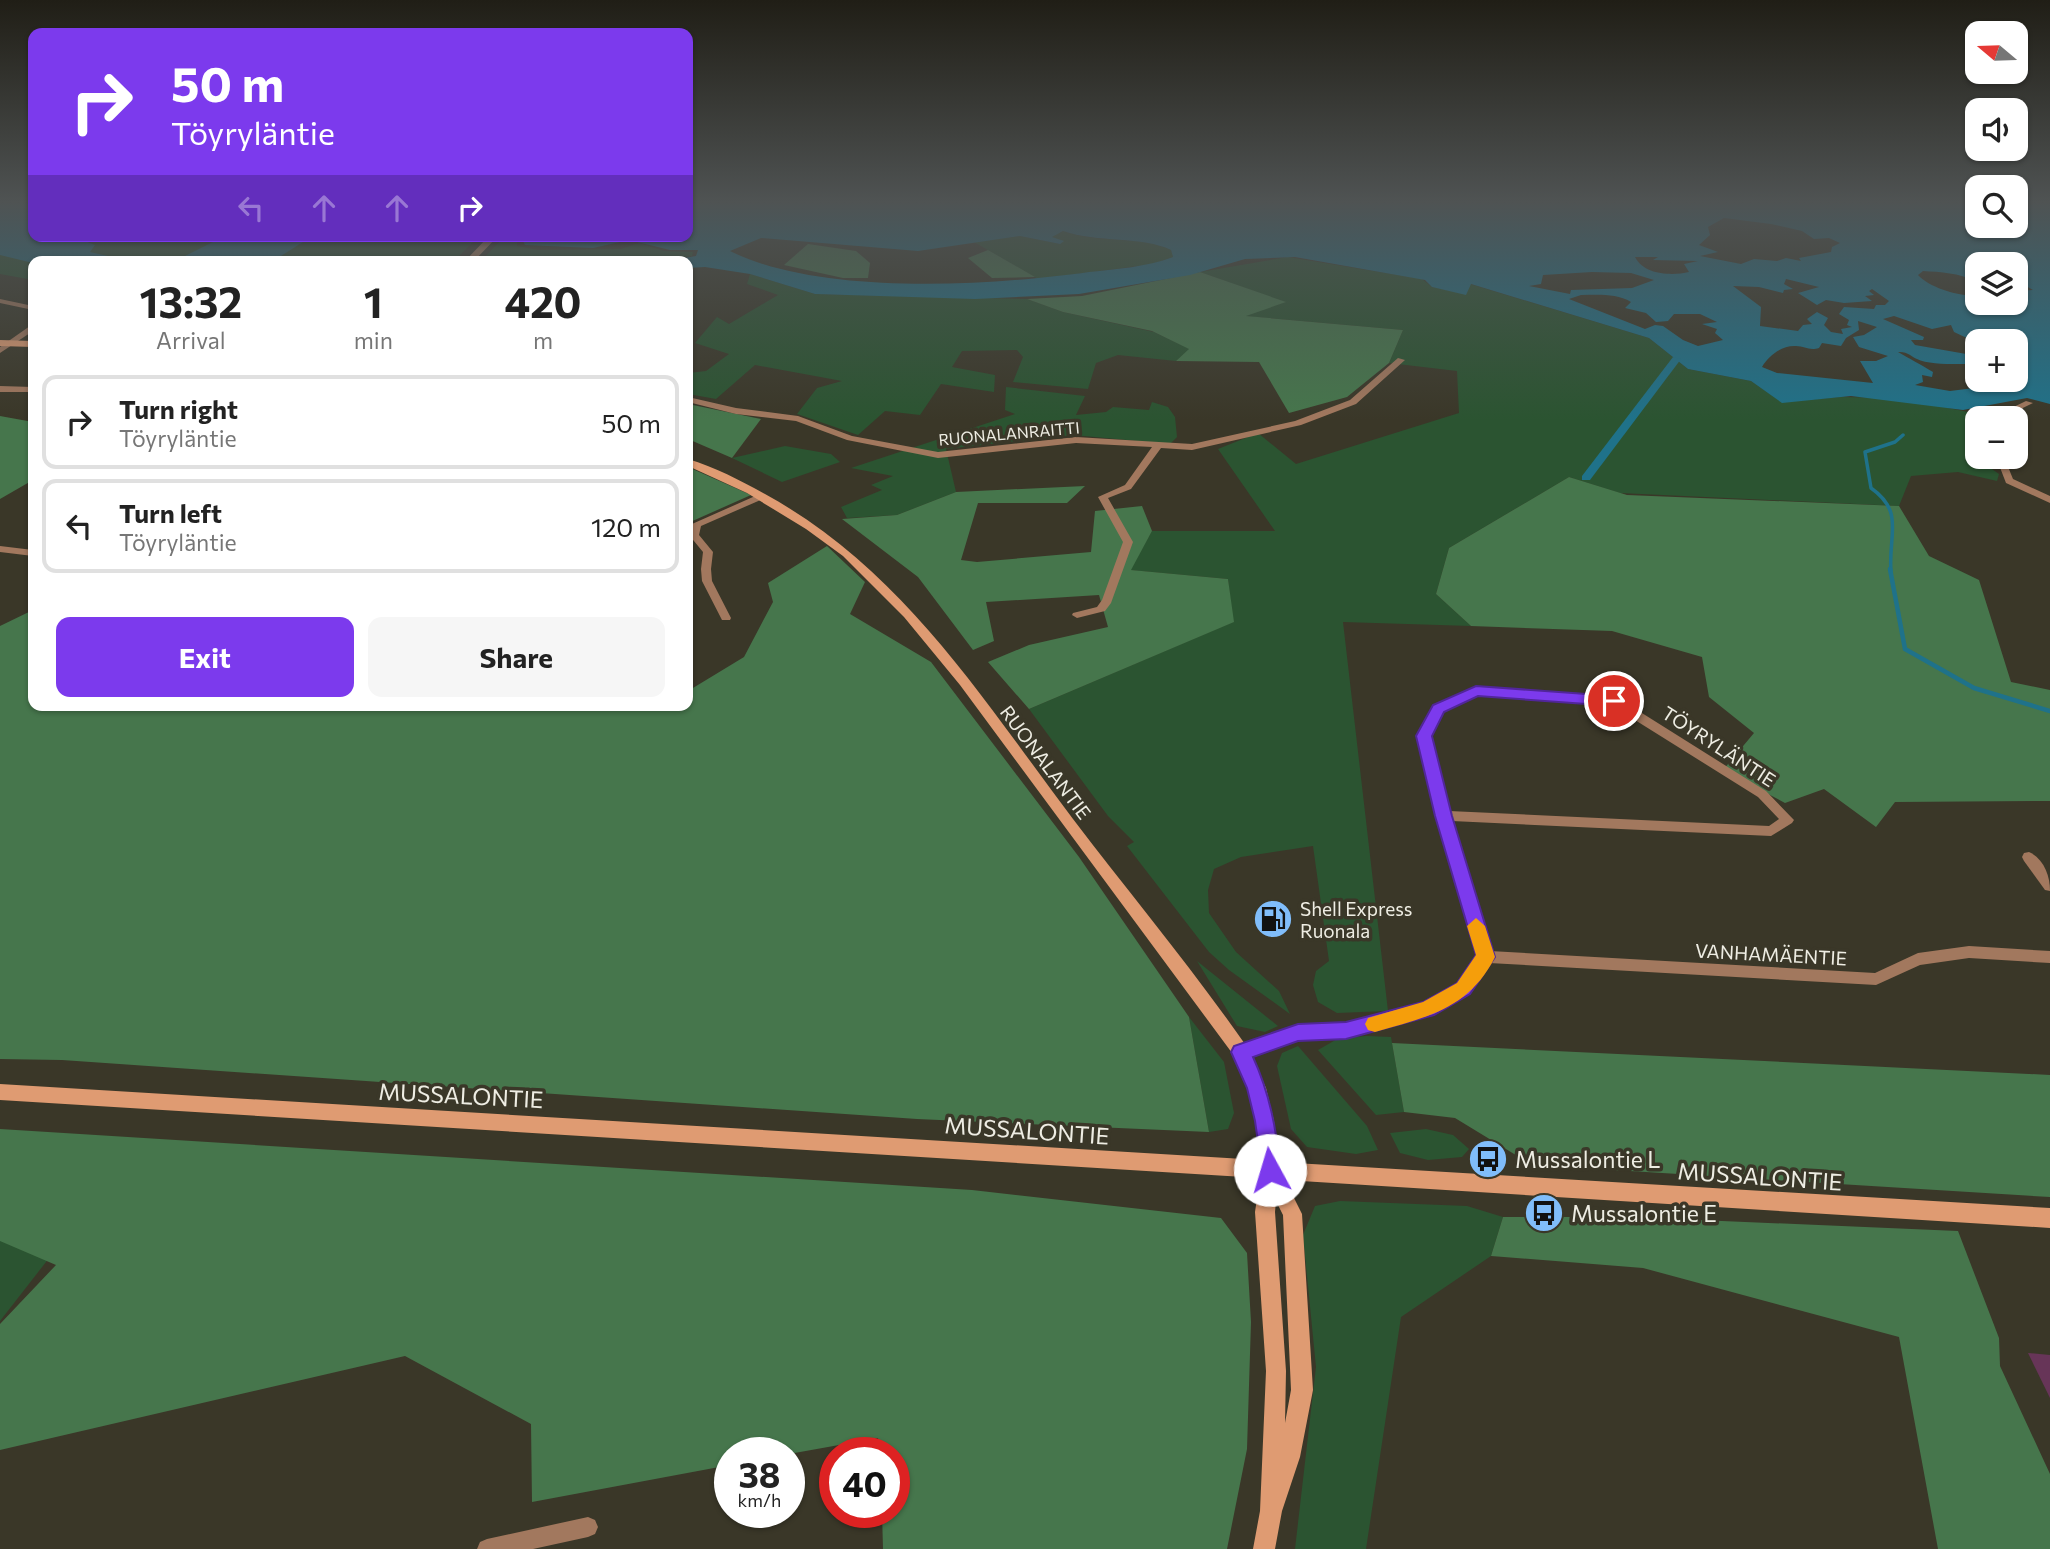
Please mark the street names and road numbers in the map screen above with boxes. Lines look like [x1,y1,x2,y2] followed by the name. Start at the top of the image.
[938,417,1080,449] street label: RUONALANRAITTI
[996,701,1096,823] street label: RUONALANTIE
[1658,701,1780,791] street label: TÖYRYLÄNTIE
[1694,939,1848,969] street label: VANHAMÄENTIE
[378,1077,544,1113] street label: MUSSALONTIE
[944,1110,1110,1150] street label: MUSSALONTIE
[1677,1156,1843,1196] street label: MUSSALONTIE

